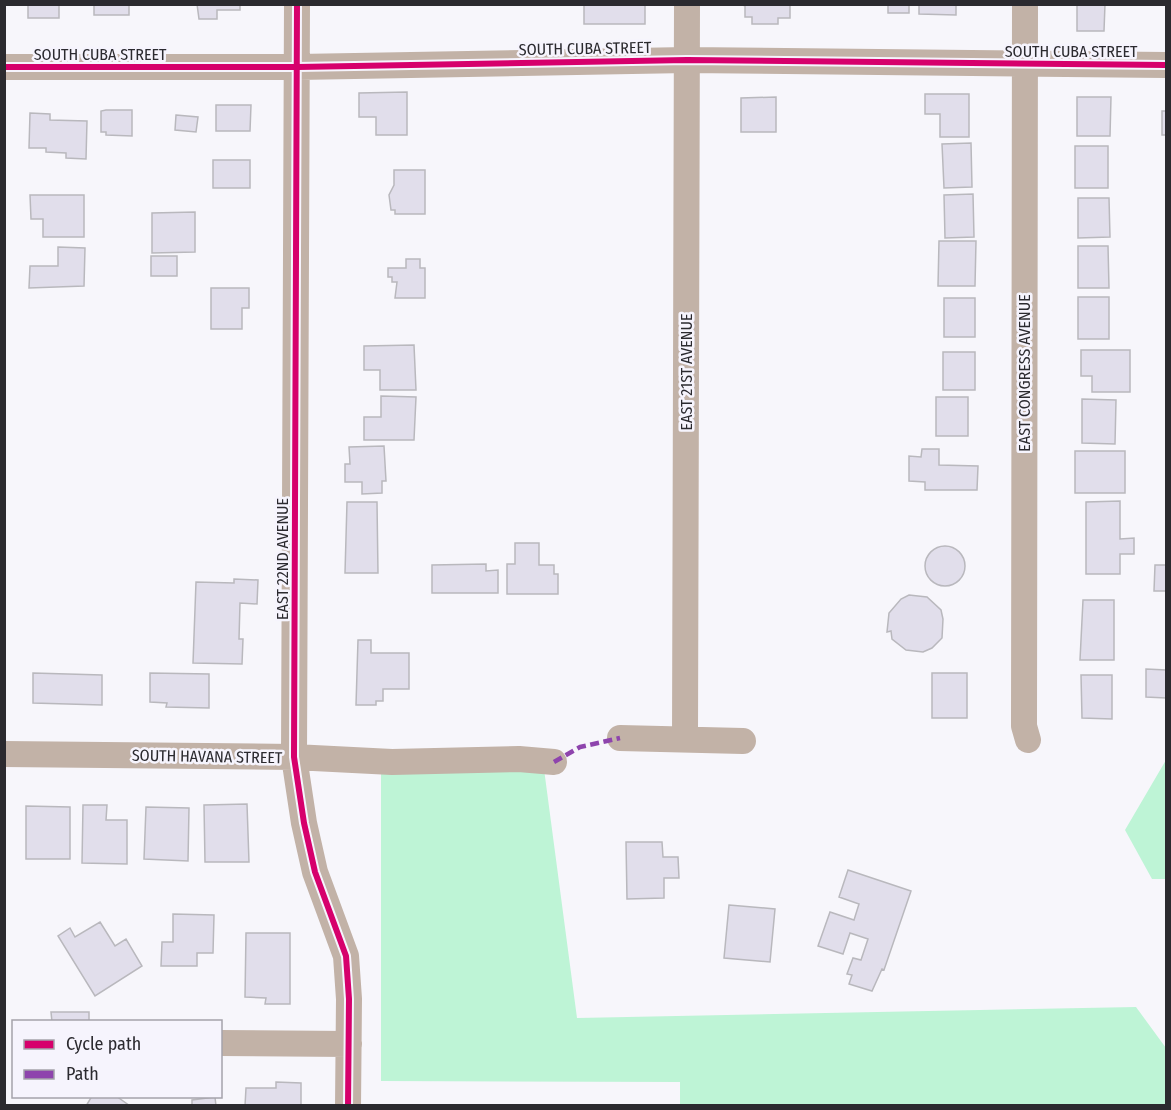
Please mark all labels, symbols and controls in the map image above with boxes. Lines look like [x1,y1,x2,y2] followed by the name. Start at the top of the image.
[519,38,652,59] street label: SOUTH CUBA STREET
[1005,42,1138,61] street label: SOUTH CUBA STREET
[34,45,167,64] street label: SOUTH CUBA STREET
[1015,294,1034,452] street label: EAST CONGRESS AVENUE
[677,314,696,430] street label: EAST 21ST AVENUE
[273,498,292,620] street label: EAST 22ND AVENUE
[132,746,283,767] street label: SOUTH HAVANA STREET
[12,1020,222,1098] legend
[66,1033,141,1055] text: Cycle path
[66,1063,99,1085] text: Path

